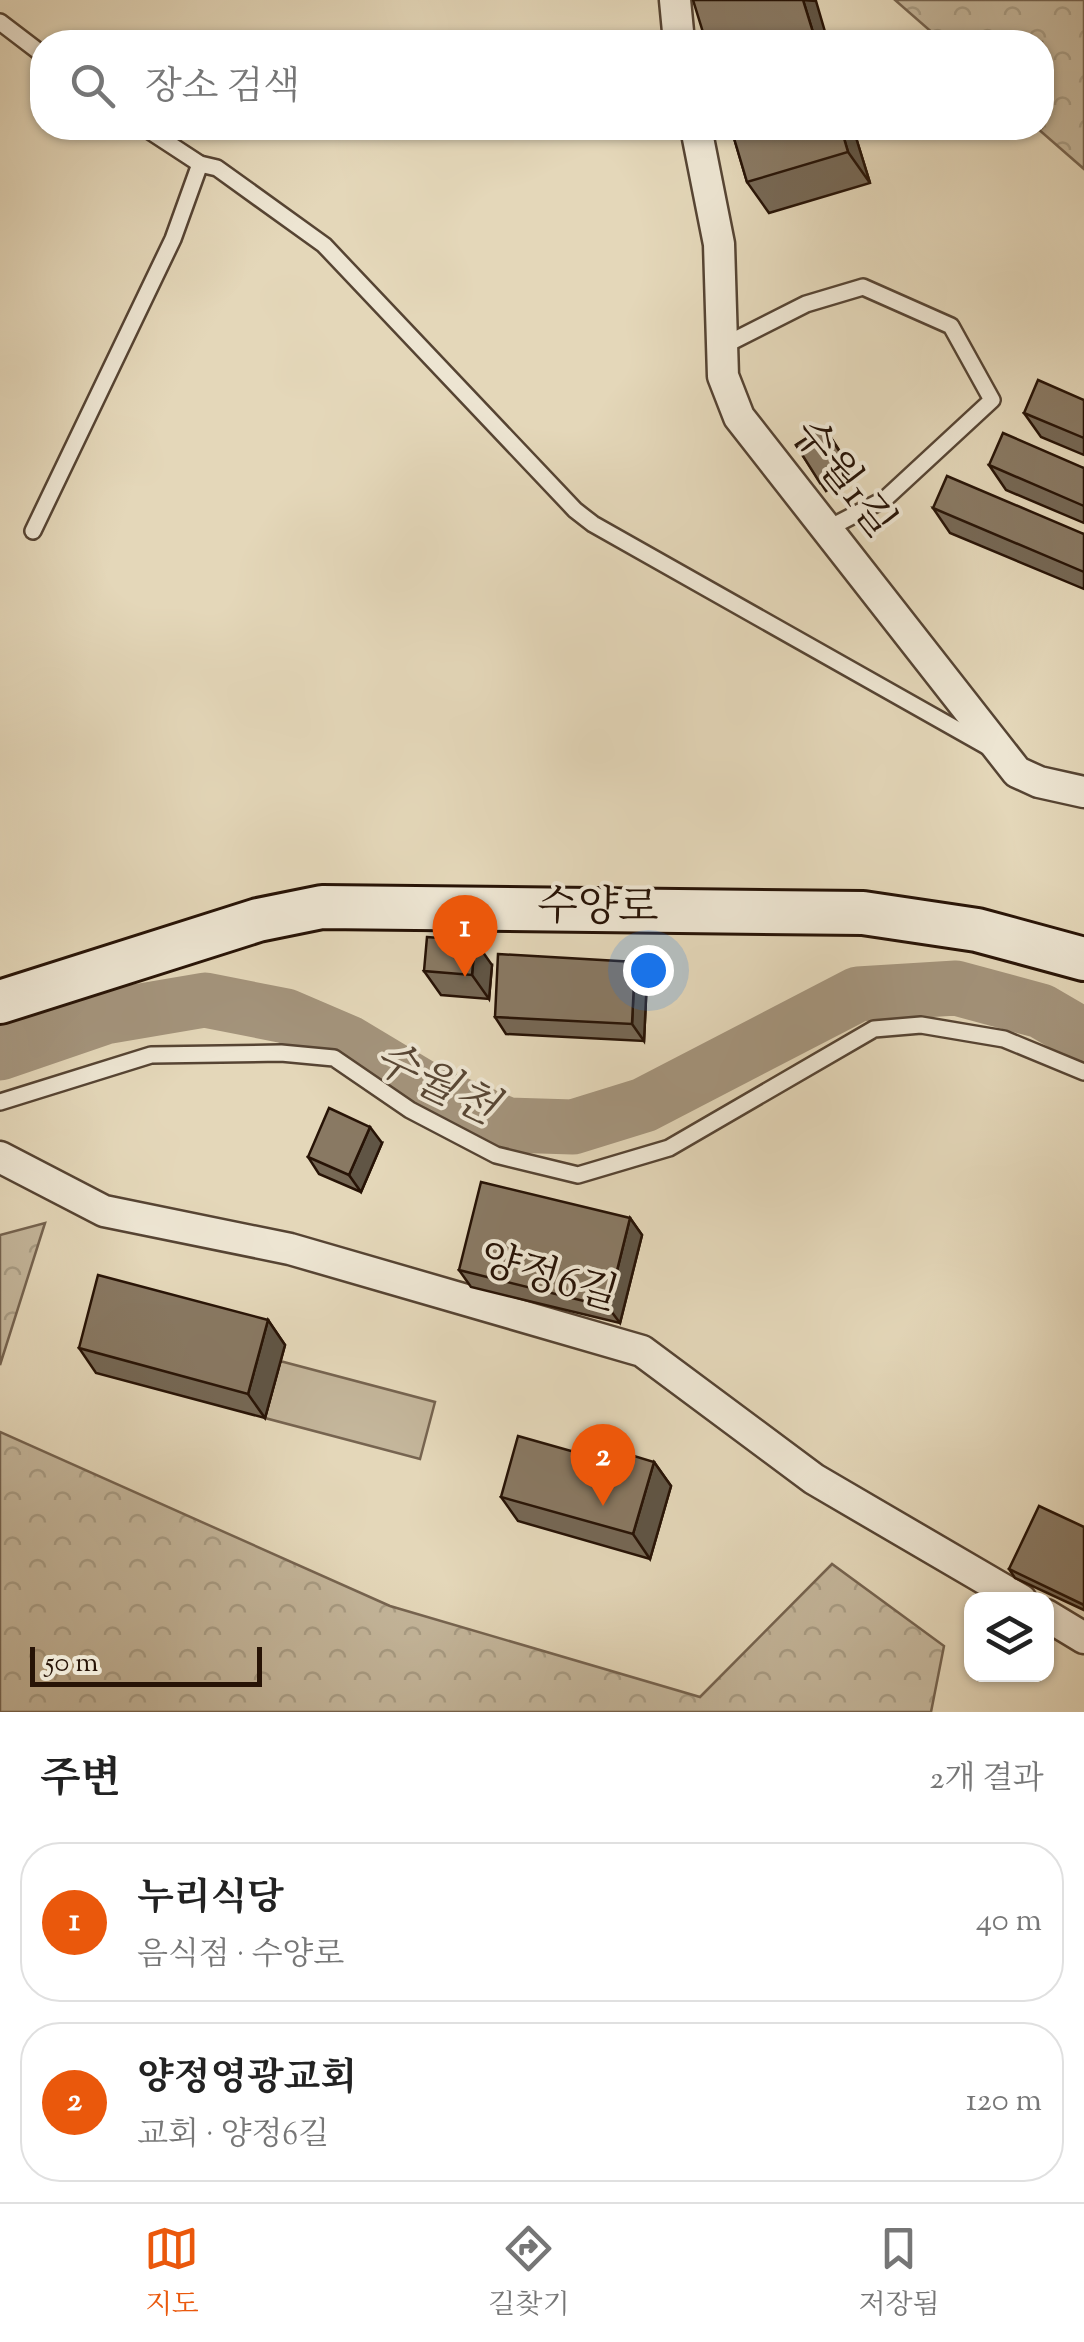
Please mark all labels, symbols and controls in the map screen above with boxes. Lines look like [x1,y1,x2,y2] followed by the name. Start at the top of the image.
[30,30,1054,140] search box
[65,58,120,113] icon: search
[145,62,300,116] text: 장소 검색
[776,408,908,552] street label: 수월1길
[537,879,659,941] street label: 수양로
[432,894,498,977] pin: 1
[623,945,674,996] your location
[361,1028,510,1145] water label: 수월천
[471,1232,625,1328] street label: 양정6길
[570,1424,636,1506] pin: 2
[964,1592,1054,1682] map controls
[964,1592,1054,1682] button: layers
[30,1642,262,1686] scale bar
[45,1644,99,1684] text: 50 m
[40,1751,121,1811] text: 주변
[929,1757,1044,1803] text: 2개 결과
[137,1873,284,1927] text: 누리식당
[69,1899,80,1945] text: 1
[976,1899,1042,1945] text: 40 m
[137,1933,344,1979] text: 음식점 · 수양로
[137,2053,357,2107] text: 양정영광교회
[67,2079,82,2125] text: 2
[966,2079,1042,2125] text: 120 m
[137,2113,329,2159] text: 교회 · 양정6길
[144,2221,199,2326] tab: 지도
[488,2221,569,2326] tab: 길찾기
[858,2221,940,2326] tab: 저장됨

